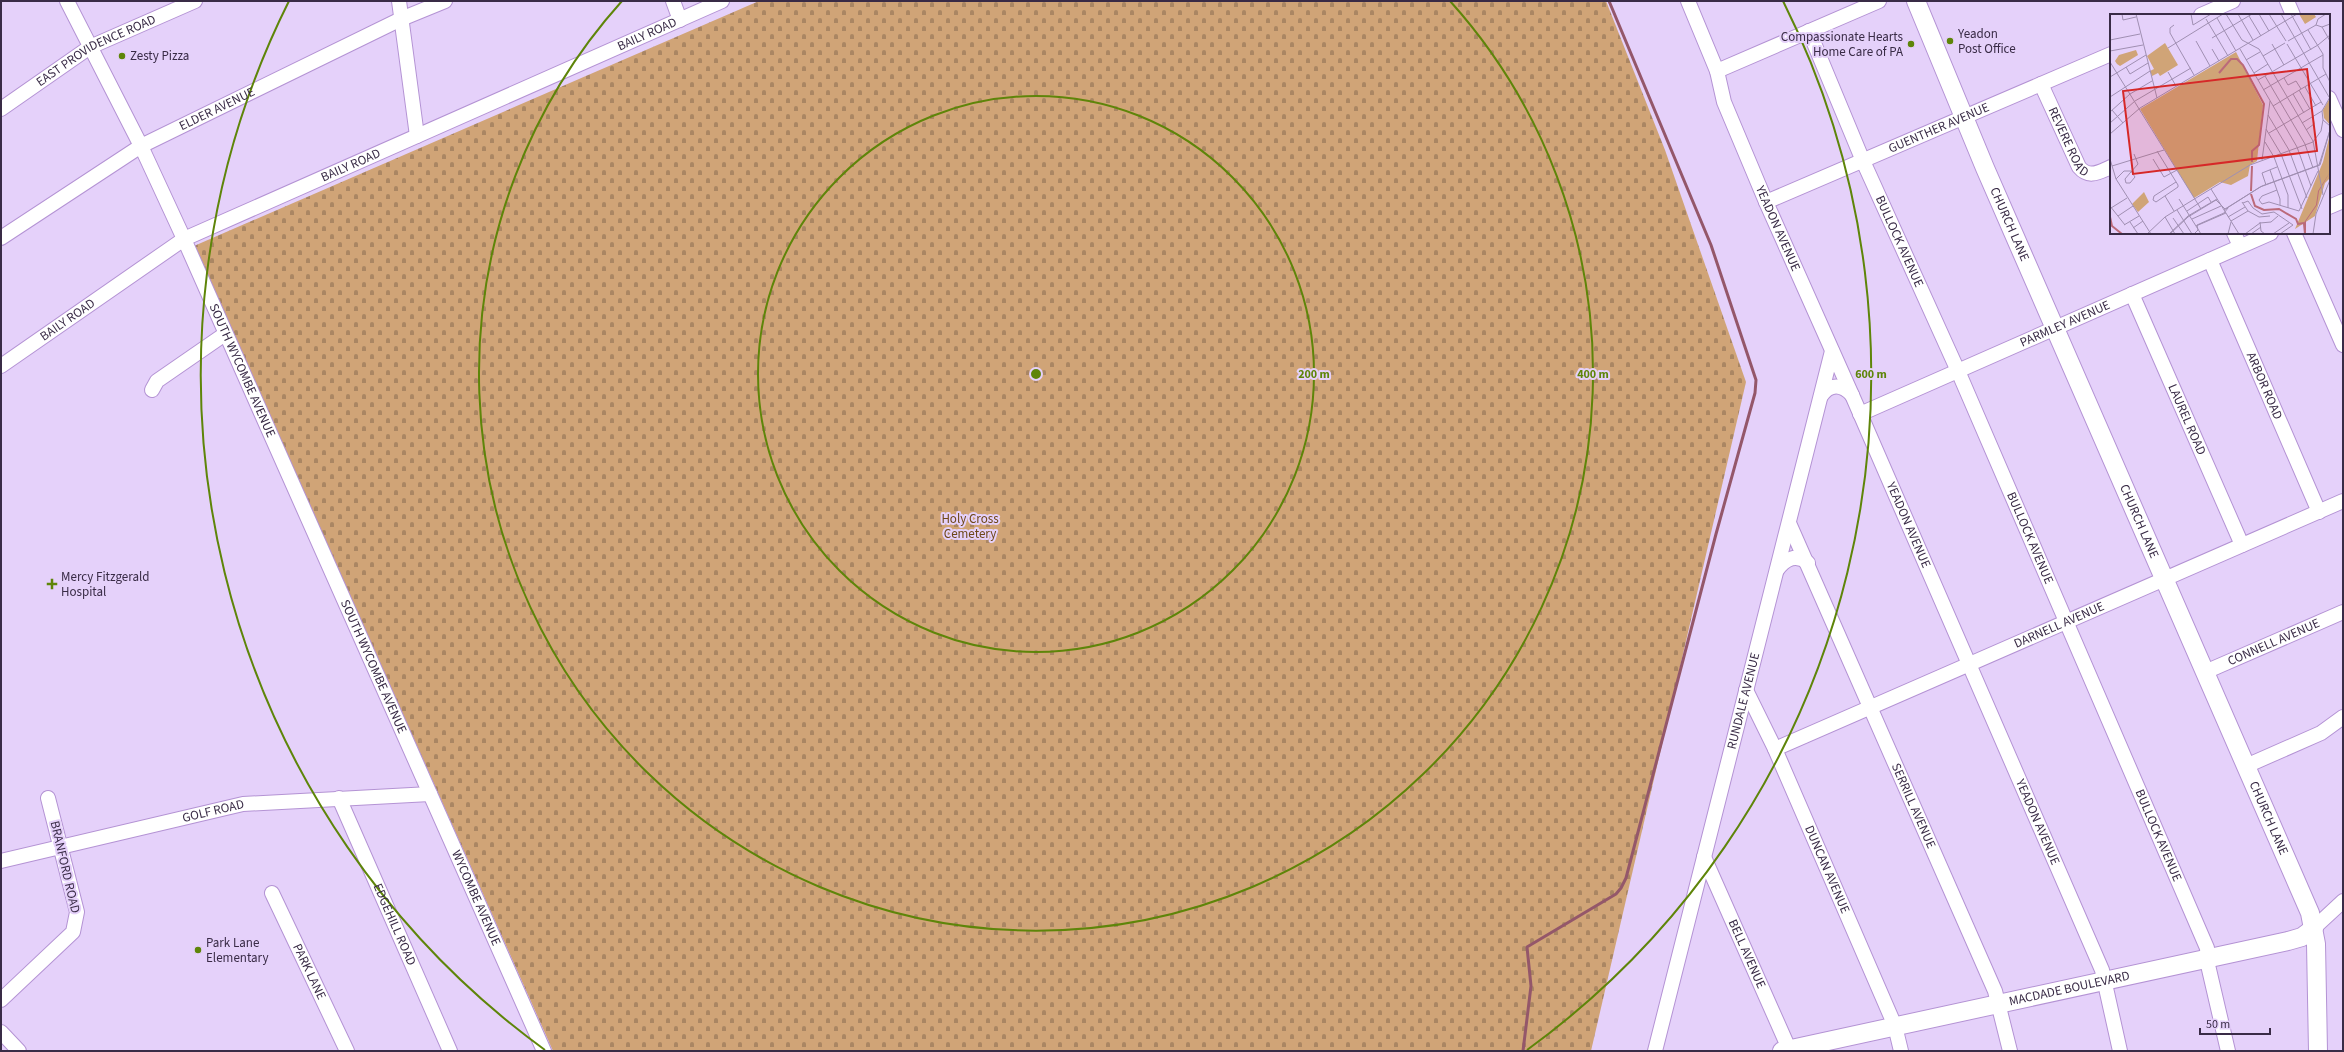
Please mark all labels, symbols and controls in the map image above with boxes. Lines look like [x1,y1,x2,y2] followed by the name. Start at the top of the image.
[32,10,159,91] street label: EAST PROVIDENCE ROAD
[614,13,680,55] street label: BAILY ROAD
[2110,14,2330,234] inset map
[1957,25,2016,58] place label: Yeadon Post Office
[1781,28,1904,61] place label: Compassionate Hearts Home Care of PA
[1945,36,1955,46] marker: Yeadon Post Office
[1906,39,1916,49] marker: Compassionate Hearts Home Care of PA
[130,47,189,65] place label: Zesty Pizza
[117,51,127,61] marker: Zesty Pizza
[176,83,258,135] street label: ELDER AVENUE
[1886,98,1992,157] street label: GUENTHER AVENUE
[2044,104,2092,181] street label: REVERE ROAD
[318,144,383,186] street label: BAILY ROAD
[1751,182,1805,274] street label: YEADON AVENUE
[1985,184,2034,264] street label: CHURCH LANE
[1871,193,1928,290] street label: BULLOCK AVENUE
[36,294,99,345] street label: BAILY ROAD
[2017,296,2113,351] street label: PARMLEY AVENUE
[205,301,280,440] street label: SOUTH WYCOMBE AVENUE
[2242,349,2287,422] street label: ARBOR ROAD
[1298,366,1330,383] text: 200 m
[1577,366,1609,383] text: 400 m
[1855,366,1887,383] text: 600 m
[1029,367,1043,381] centre of rings
[2164,381,2210,458] street label: LAUREL ROAD
[1882,478,1935,571] street label: YEADON AVENUE
[2115,481,2163,561] street label: CHURCH LANE
[2002,489,2058,587] street label: BULLOCK AVENUE
[941,510,999,543] park label: Holy Cross Cemetery
[61,568,150,601] place label: Mercy Fitzgerald Hospital
[46,578,58,590] marker: Mercy Fitzgerald Hospital
[336,597,411,737] street label: SOUTH WYCOMBE AVENUE
[2011,597,2107,653] street label: DARNELL AVENUE
[2225,614,2323,670] street label: CONNELL AVENUE
[1723,651,1764,751] street label: RUNDALE AVENUE
[1887,760,1940,851] street label: SERRILL AVENUE
[2011,775,2064,868] street label: YEADON AVENUE
[2245,778,2293,858] street label: CHURCH LANE
[2131,786,2186,884] street label: BULLOCK AVENUE
[180,795,246,827] street label: GOLF ROAD
[46,819,84,915] street label: BRANFORD ROAD
[1800,823,1854,916] street label: DUNCAN AVENUE
[447,847,505,949] street label: WYCOMBE AVENUE
[369,881,420,968] street label: EDGEHILL ROAD
[1724,916,1770,991] street label: BELL AVENUE
[206,934,269,967] place label: Park Lane Elementary
[288,941,330,1003] street label: PARK LANE
[193,945,203,955] marker: Park Lane Elementary
[2007,967,2131,1010] street label: MACDADE BOULEVARD
[2200,1010,2270,1036] scale bar
[2206,1016,2230,1033] text: 50 m

